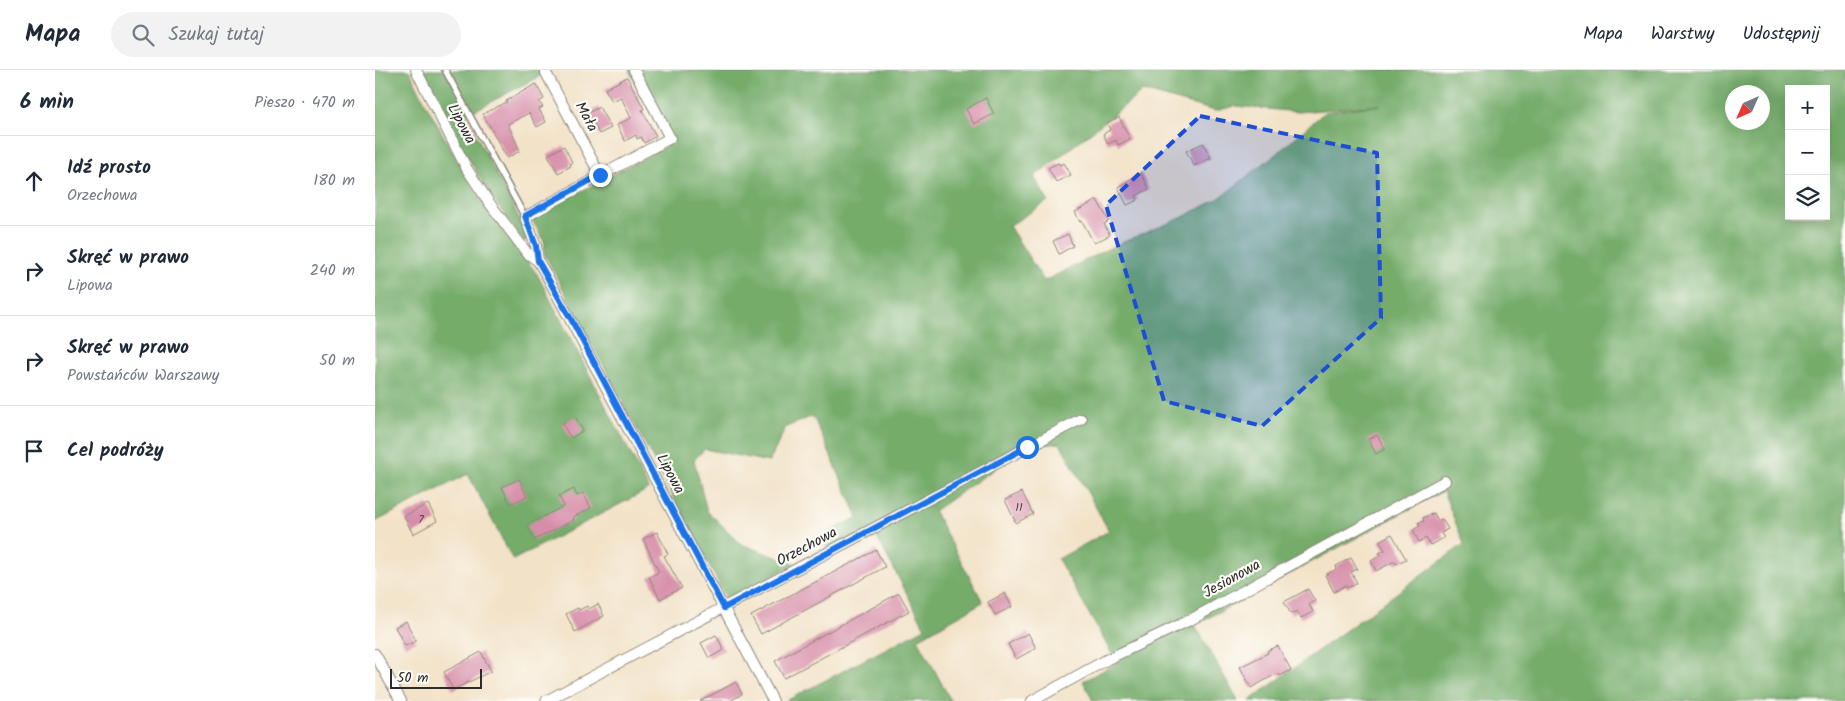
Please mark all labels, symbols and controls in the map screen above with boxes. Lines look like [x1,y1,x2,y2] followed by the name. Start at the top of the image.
[111,12,461,57] search box
[25,15,81,54] text: Mapa
[169,20,264,50] text: Szukaj tutaj
[1583,20,1623,49] text: Mapa
[1651,20,1715,49] text: Warstwy
[1743,20,1820,49] text: Udostępnij
[129,21,157,49] icon: search
[1725,85,1770,130] north arrow
[1785,85,1830,220] map controls
[1785,85,1830,130] button: +
[20,86,74,119] text: 6 min
[254,90,355,115] text: Pieszo · 470 m
[568,98,604,136] street label: Mała
[440,99,482,149] street label: Lipowa
[1785,130,1830,175] button: −
[67,153,151,183] text: Idź prosto
[589,164,612,187] route end
[20,167,48,195] icon: ahead
[313,168,355,193] text: 180 m
[1785,175,1830,220] button: layers
[67,183,138,208] text: Orzechowa
[67,243,189,273] text: Skręć w prawo
[20,257,48,285] icon: right
[310,258,355,283] text: 240 m
[67,273,113,298] text: Lipowa
[67,333,189,363] text: Skręć w prawo
[20,347,48,375] icon: right
[319,348,355,373] text: 50 m
[67,363,219,388] text: Powstańców Warszawy
[67,436,164,466] text: Cel podróży
[1016,436,1039,459] route start
[20,437,48,465] icon: arrive
[649,449,691,499] street label: Lipowa
[1015,498,1023,517] house number: 11
[418,510,424,529] house number: 7
[772,521,842,573] street label: Orzechowa
[1199,553,1265,605] street label: Jesionowa
[390,666,483,689] scale bar
[397,667,428,689] text: 50 m

